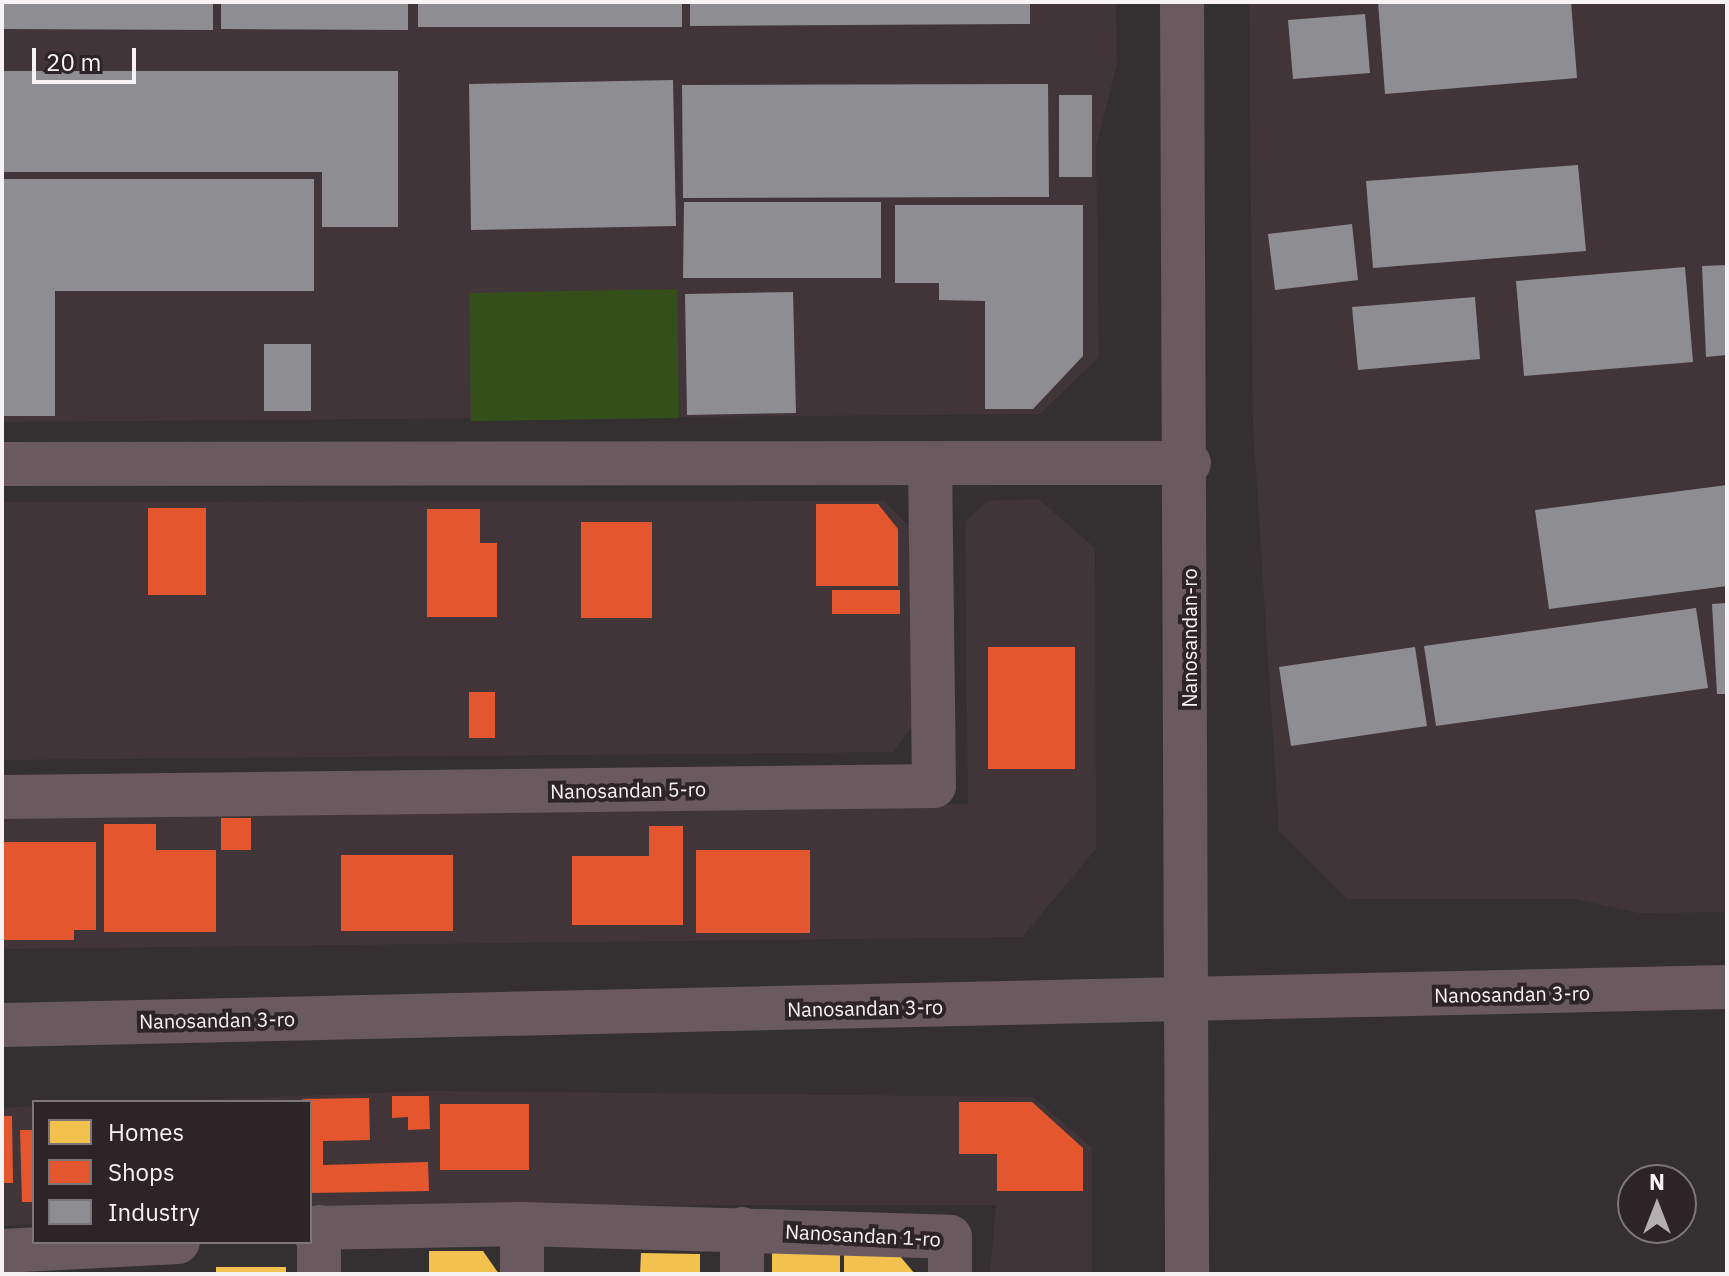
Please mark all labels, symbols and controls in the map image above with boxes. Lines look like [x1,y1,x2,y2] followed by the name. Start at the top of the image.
[36,32,140,82] scale bar
[46,46,101,78] text: 20 m
[1177,568,1201,708] street label: Nanosandan-ro
[550,777,706,803] street label: Nanosandan 5-ro
[1434,981,1590,1007] street label: Nanosandan 3-ro
[787,995,943,1021] street label: Nanosandan 3-ro
[139,1007,295,1033] street label: Nanosandan 3-ro
[32,1100,312,1244] legend
[108,1116,184,1148] text: Homes
[108,1156,175,1188] text: Shops
[1617,1164,1697,1244] north arrow
[1649,1167,1665,1196] text: N
[108,1196,200,1228] text: Industry
[785,1219,941,1251] street label: Nanosandan 1-ro

